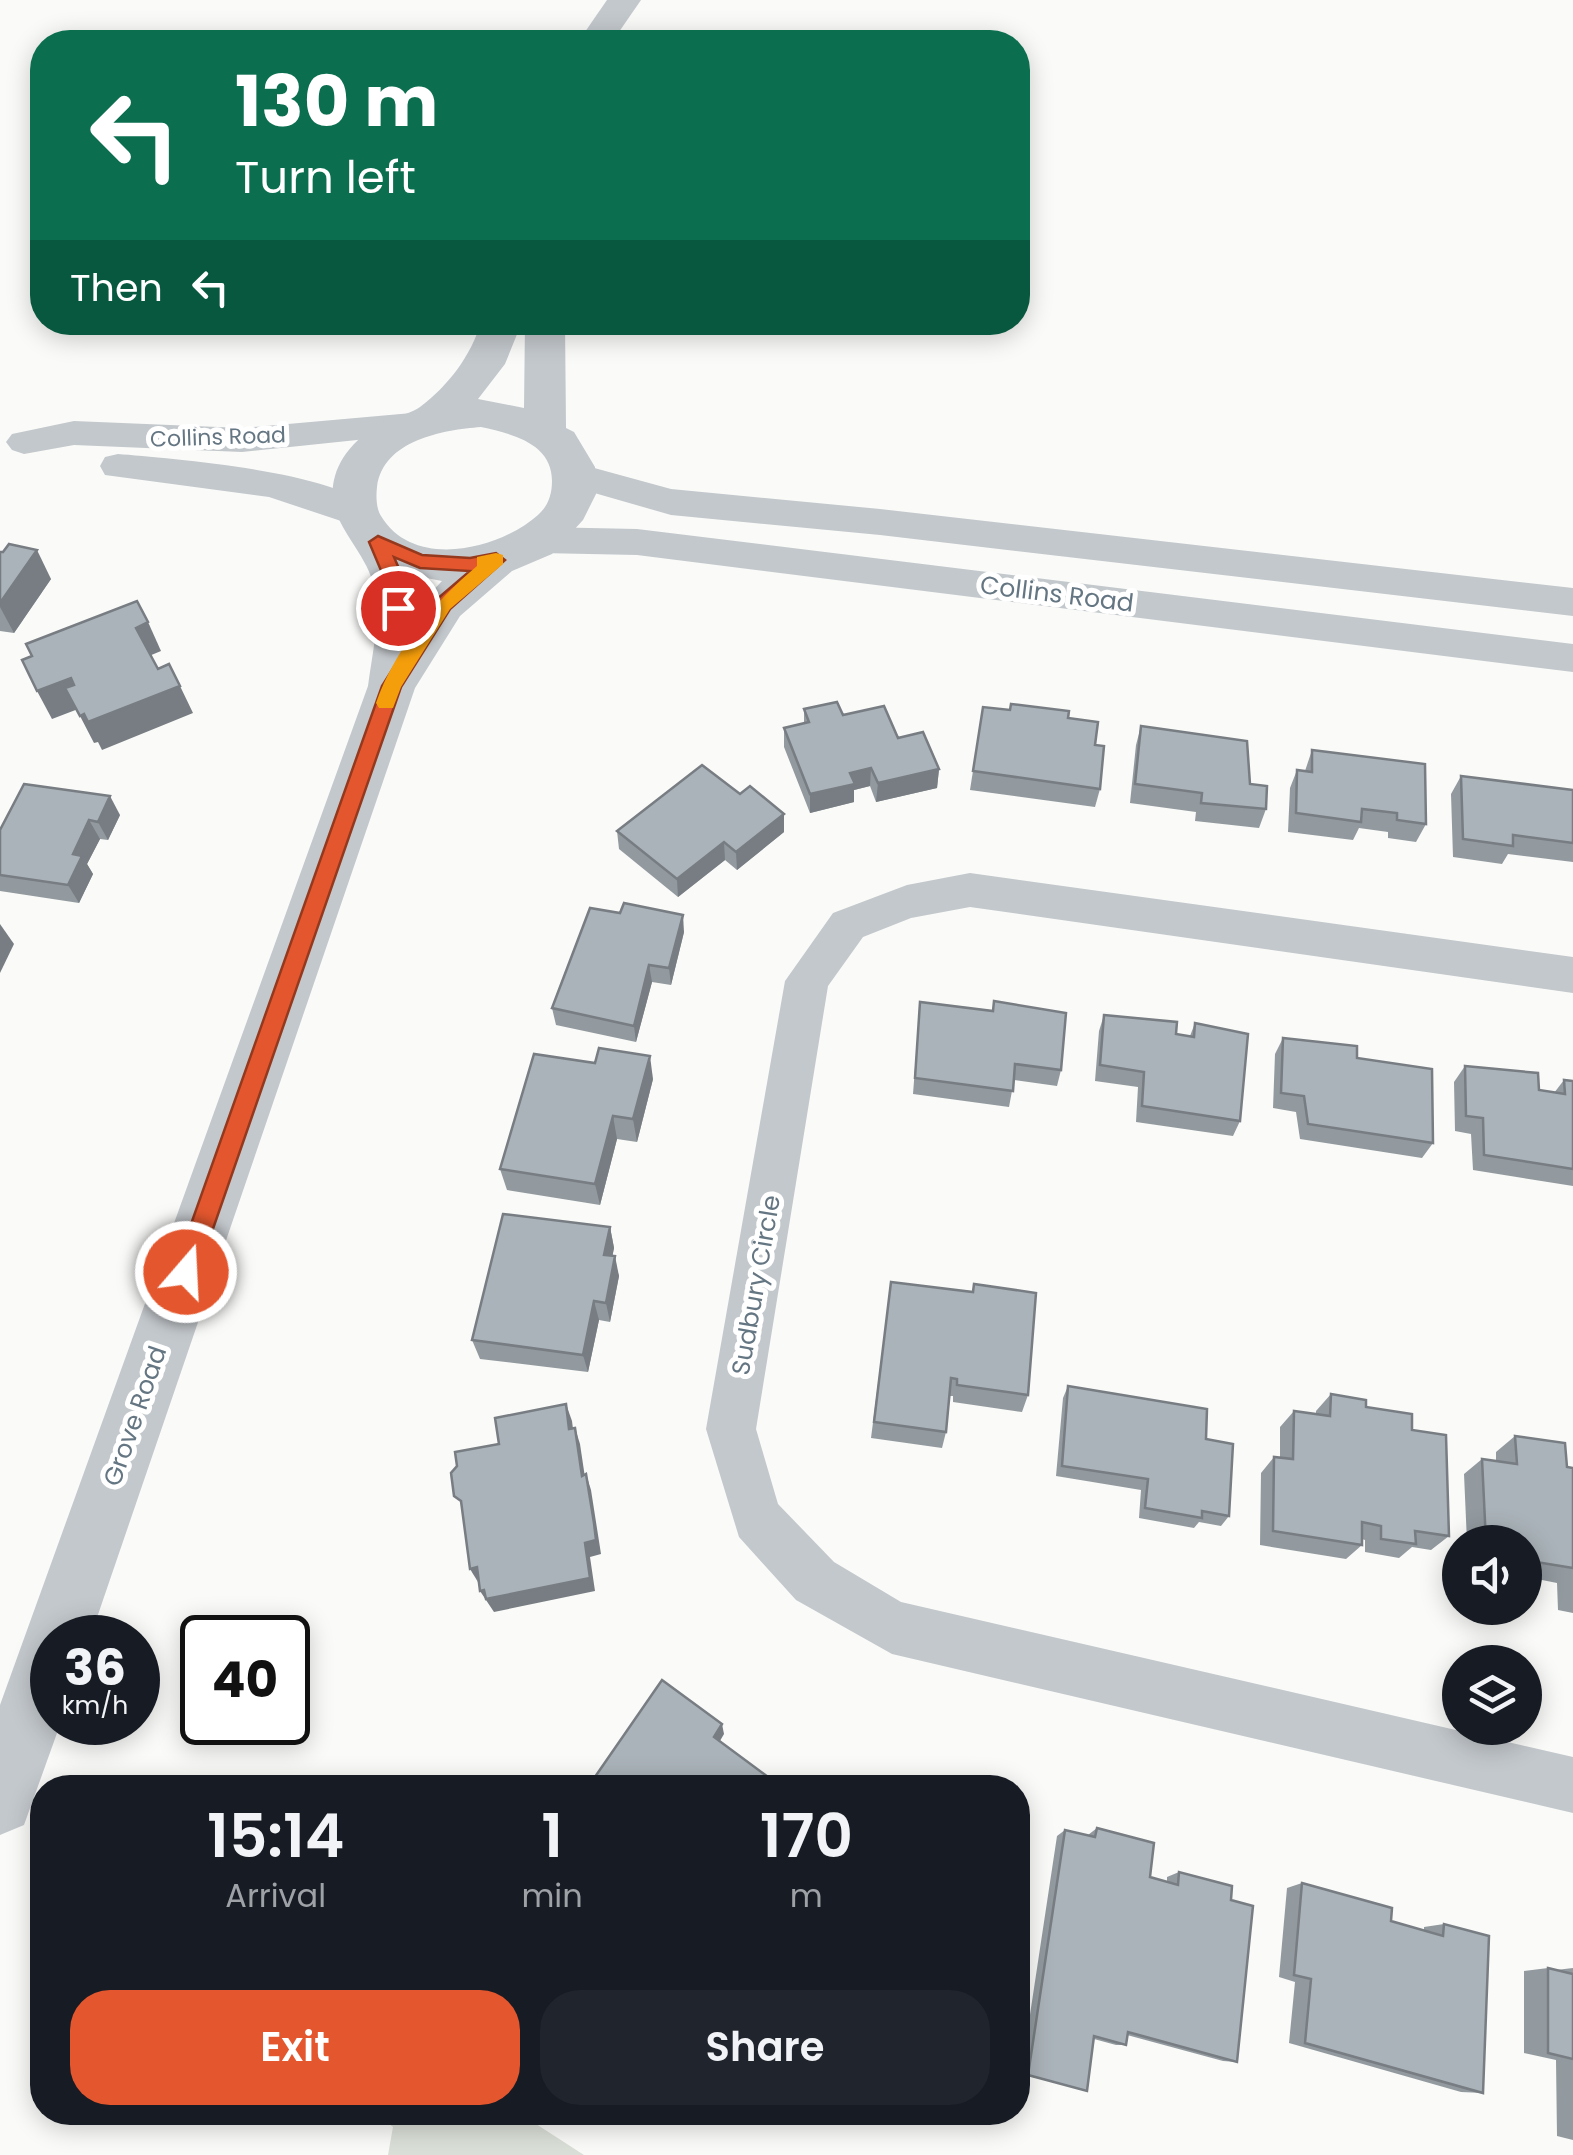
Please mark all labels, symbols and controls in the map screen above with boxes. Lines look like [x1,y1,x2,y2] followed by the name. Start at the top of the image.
[235,52,438,151] text: 130 m
[70,70,200,200] icon: left
[235,146,416,209] text: Turn left
[183,260,238,315] icon: left
[70,261,163,314] text: Then
[150,419,286,455] street label: Collins Road
[356,566,441,651] pin
[978,567,1136,621] street label: Collins Road
[371,581,426,636] icon: arrive
[723,1192,789,1378] street label: Sudbury Circle
[134,1220,238,1324] position arrow
[95,1341,175,1491] street label: Grove Road
[1442,1525,1542,1745] map controls
[1442,1525,1542,1625] button: sound
[180,1615,310,1745] speed limit sign: 40
[64,1632,126,1703] text: 36
[1442,1645,1542,1745] button: layers
[62,1688,128,1723] text: km/h
[207,1794,344,1878] text: 15:14
[541,1794,563,1878] text: 1
[760,1794,853,1878] text: 170
[225,1873,326,1918] text: Arrival
[521,1873,583,1918] text: min
[790,1873,823,1918] text: m
[70,1990,520,2105] button: Exit
[540,1990,990,2105] button: Share

